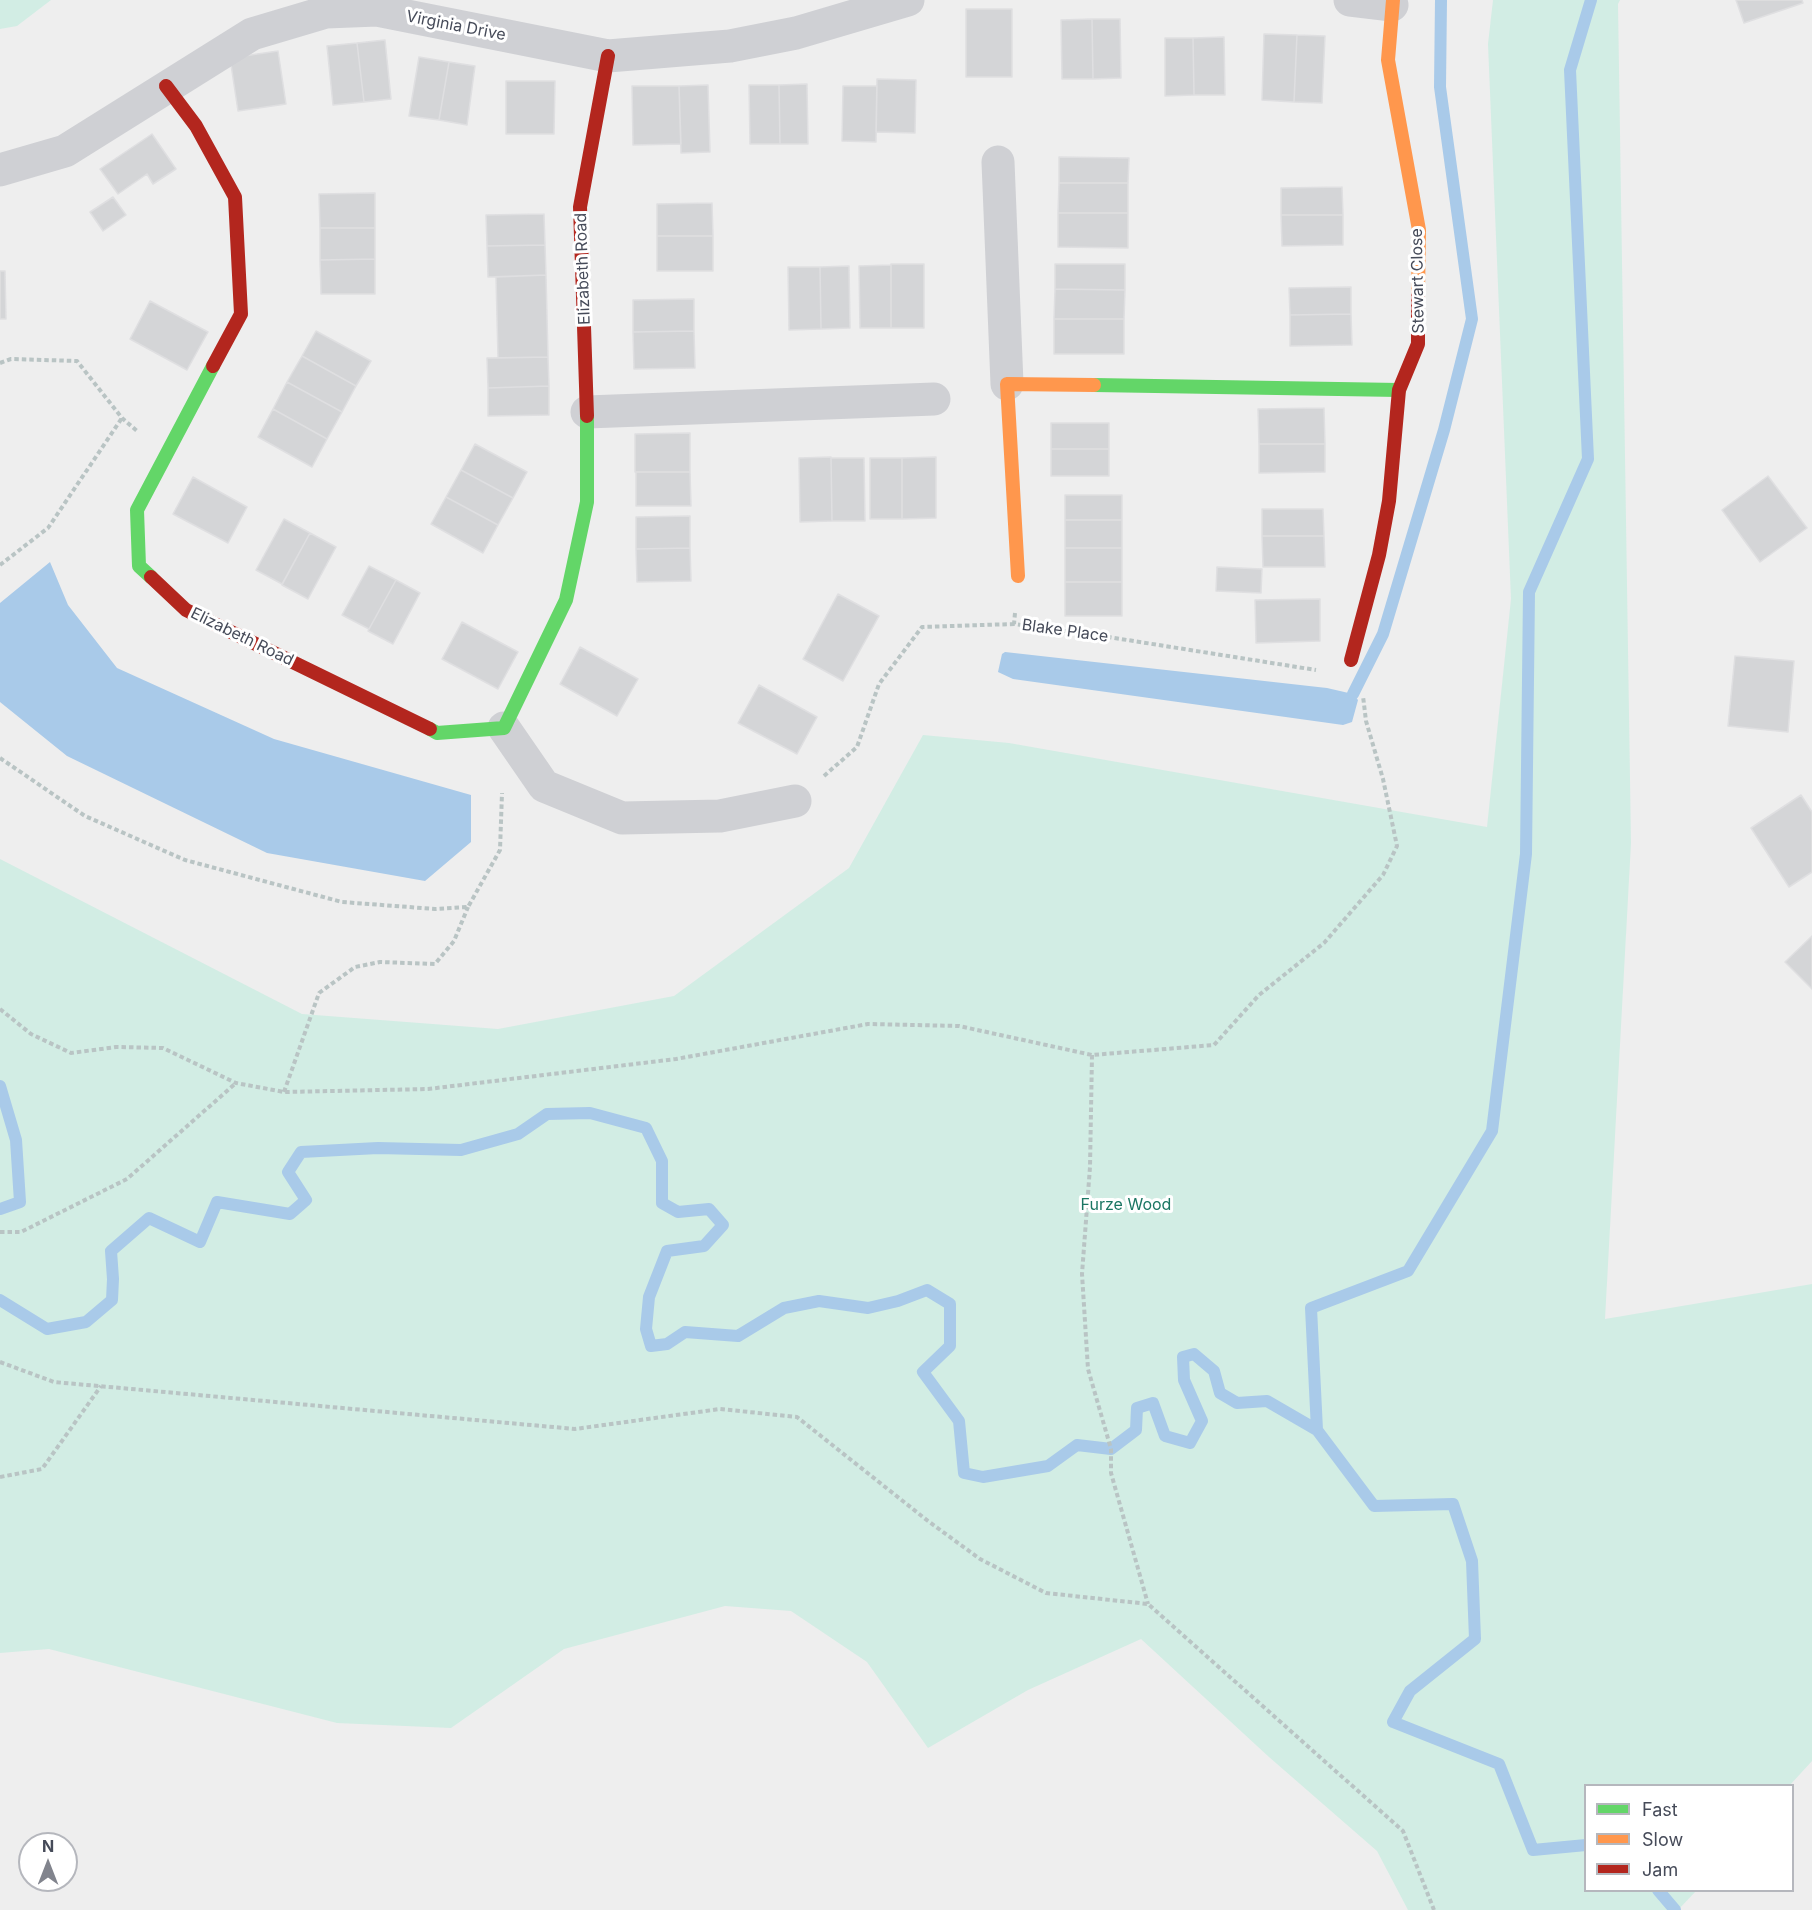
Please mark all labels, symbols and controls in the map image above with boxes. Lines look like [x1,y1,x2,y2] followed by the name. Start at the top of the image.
[405,7,507,45] street label: Virginia Drive
[571,213,595,325] street label: Elizabeth Road
[1407,228,1429,334] street label: Stewart Close
[187,604,297,670] street label: Elizabeth Road
[1021,615,1109,647] street label: Blake Place
[1081,1195,1171,1215] park label: Furze Wood
[1584,1784,1794,1892] legend
[1642,1799,1678,1820] text: Fast
[1642,1829,1683,1850] text: Slow
[18,1832,78,1892] north arrow
[42,1836,54,1856] text: N
[1642,1859,1678,1880] text: Jam

